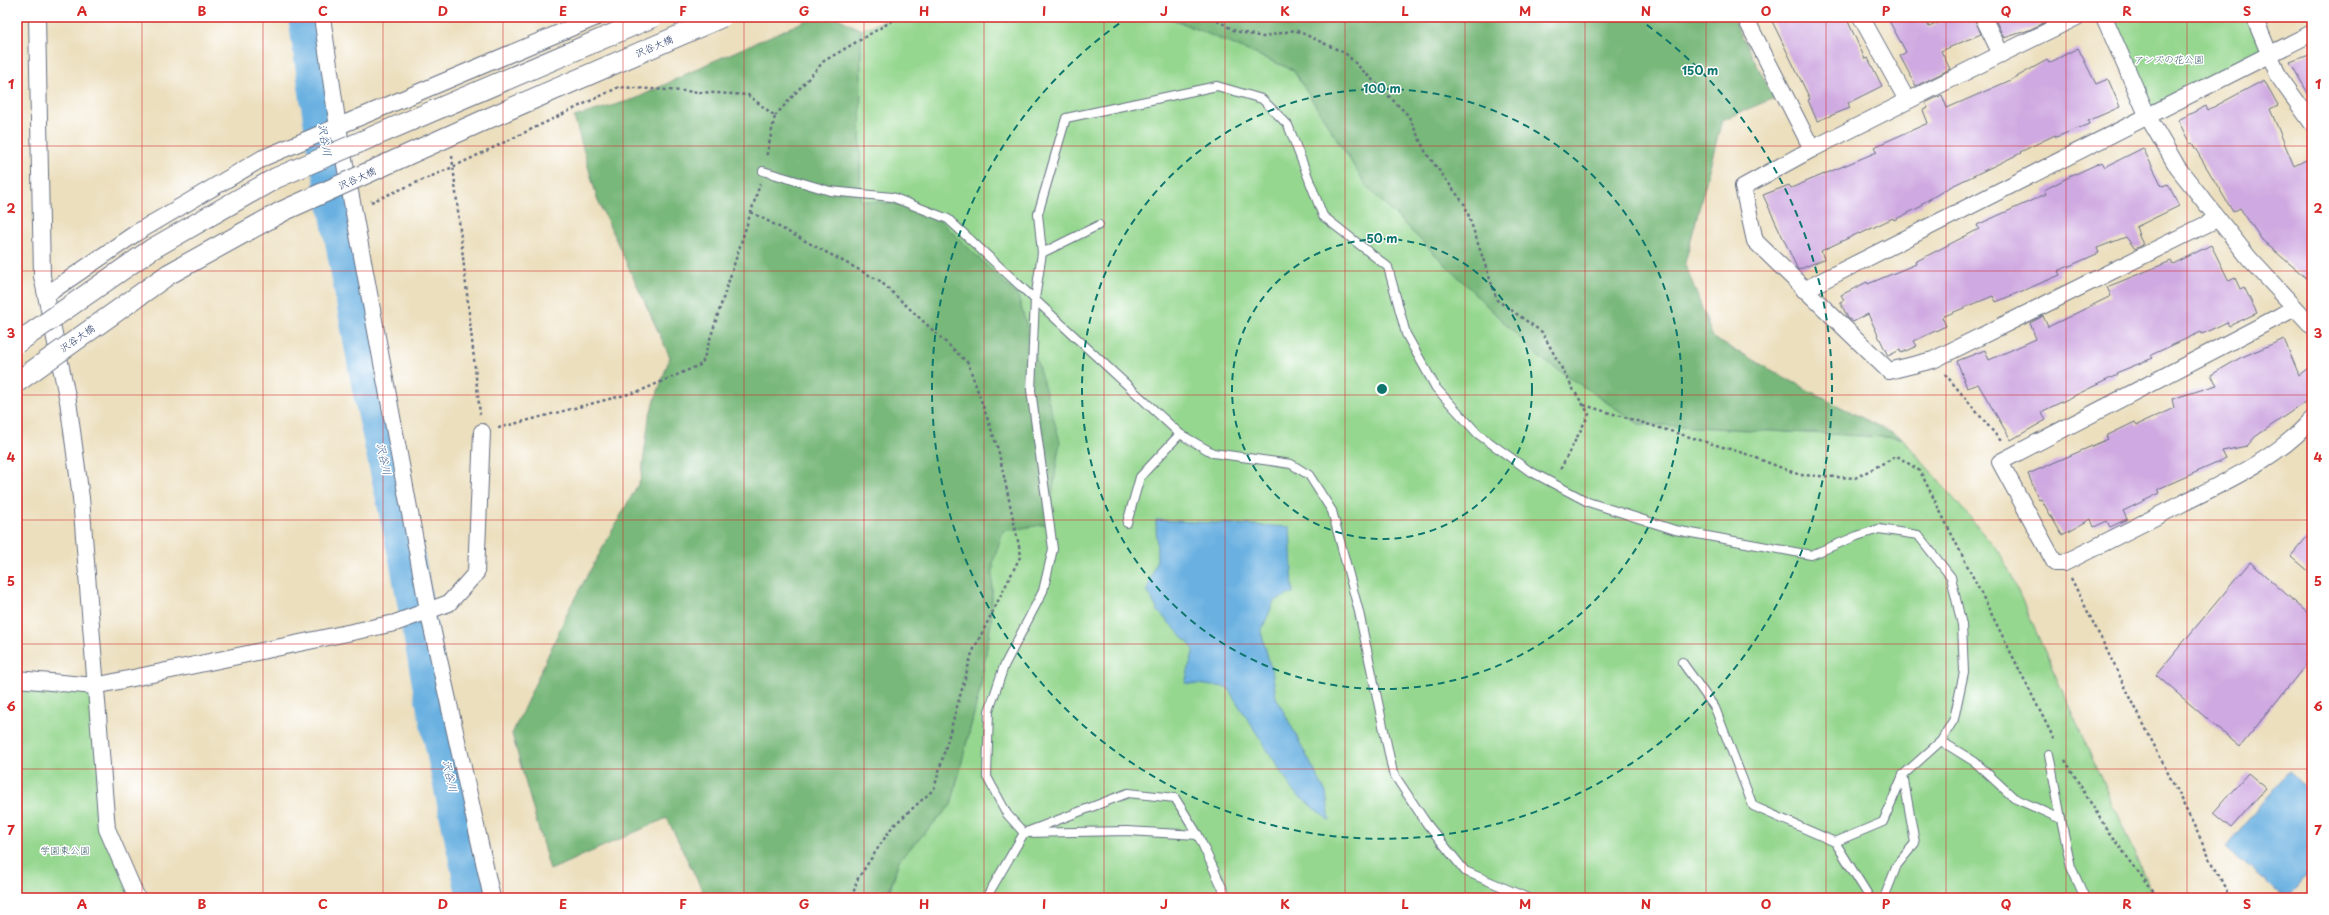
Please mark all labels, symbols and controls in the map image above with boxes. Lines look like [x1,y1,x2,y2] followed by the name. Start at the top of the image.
[77,1,87,20] text: A
[198,1,207,20] text: B
[318,1,328,20] text: C
[438,1,448,20] text: D
[559,1,567,20] text: E
[679,1,687,20] text: F
[799,1,809,20] text: G
[919,1,929,20] text: H
[1042,1,1046,20] text: I
[1160,1,1168,20] text: J
[1280,1,1290,20] text: K
[1401,1,1409,20] text: L
[1519,1,1531,20] text: M
[1641,1,1651,20] text: N
[1761,1,1771,20] text: O
[1882,1,1891,20] text: P
[2001,1,2011,20] text: Q
[2122,1,2132,20] text: R
[2243,1,2251,20] text: S
[632,31,675,60] street label: 沢谷大橋
[2134,51,2204,66] park label: アンズの花公園
[1682,61,1718,79] text: 150 m
[8,74,14,93] text: 1
[2315,74,2321,93] text: 1
[1363,79,1401,97] text: 100 m
[314,122,337,158] water label: 沢谷川
[335,163,378,193] street label: 沢谷大橋
[6,198,16,217] text: 2
[2313,198,2323,217] text: 2
[1366,229,1398,247] text: 50 m
[56,320,97,355] street label: 沢谷大橋
[7,323,16,342] text: 3
[2314,323,2323,342] text: 3
[1375,382,1389,396] centre of rings
[373,441,396,477] water label: 沢谷川
[7,447,16,466] text: 4
[2314,447,2323,466] text: 4
[7,571,15,590] text: 5
[2314,571,2322,590] text: 5
[6,696,16,715] text: 6
[2313,696,2323,715] text: 6
[439,758,462,794] water label: 沢谷川
[7,820,15,839] text: 7
[2314,820,2322,839] text: 7
[40,842,90,857] park label: 学園東公園
[77,894,87,913] text: A
[198,894,207,913] text: B
[318,894,328,913] text: C
[438,894,448,913] text: D
[559,894,567,913] text: E
[679,894,687,913] text: F
[799,894,809,913] text: G
[919,894,929,913] text: H
[1042,894,1046,913] text: I
[1160,894,1168,913] text: J
[1280,894,1290,913] text: K
[1401,894,1409,913] text: L
[1519,894,1531,913] text: M
[1641,894,1651,913] text: N
[1761,894,1771,913] text: O
[1882,894,1891,913] text: P
[2001,894,2011,913] text: Q
[2122,894,2132,913] text: R
[2243,894,2251,913] text: S

